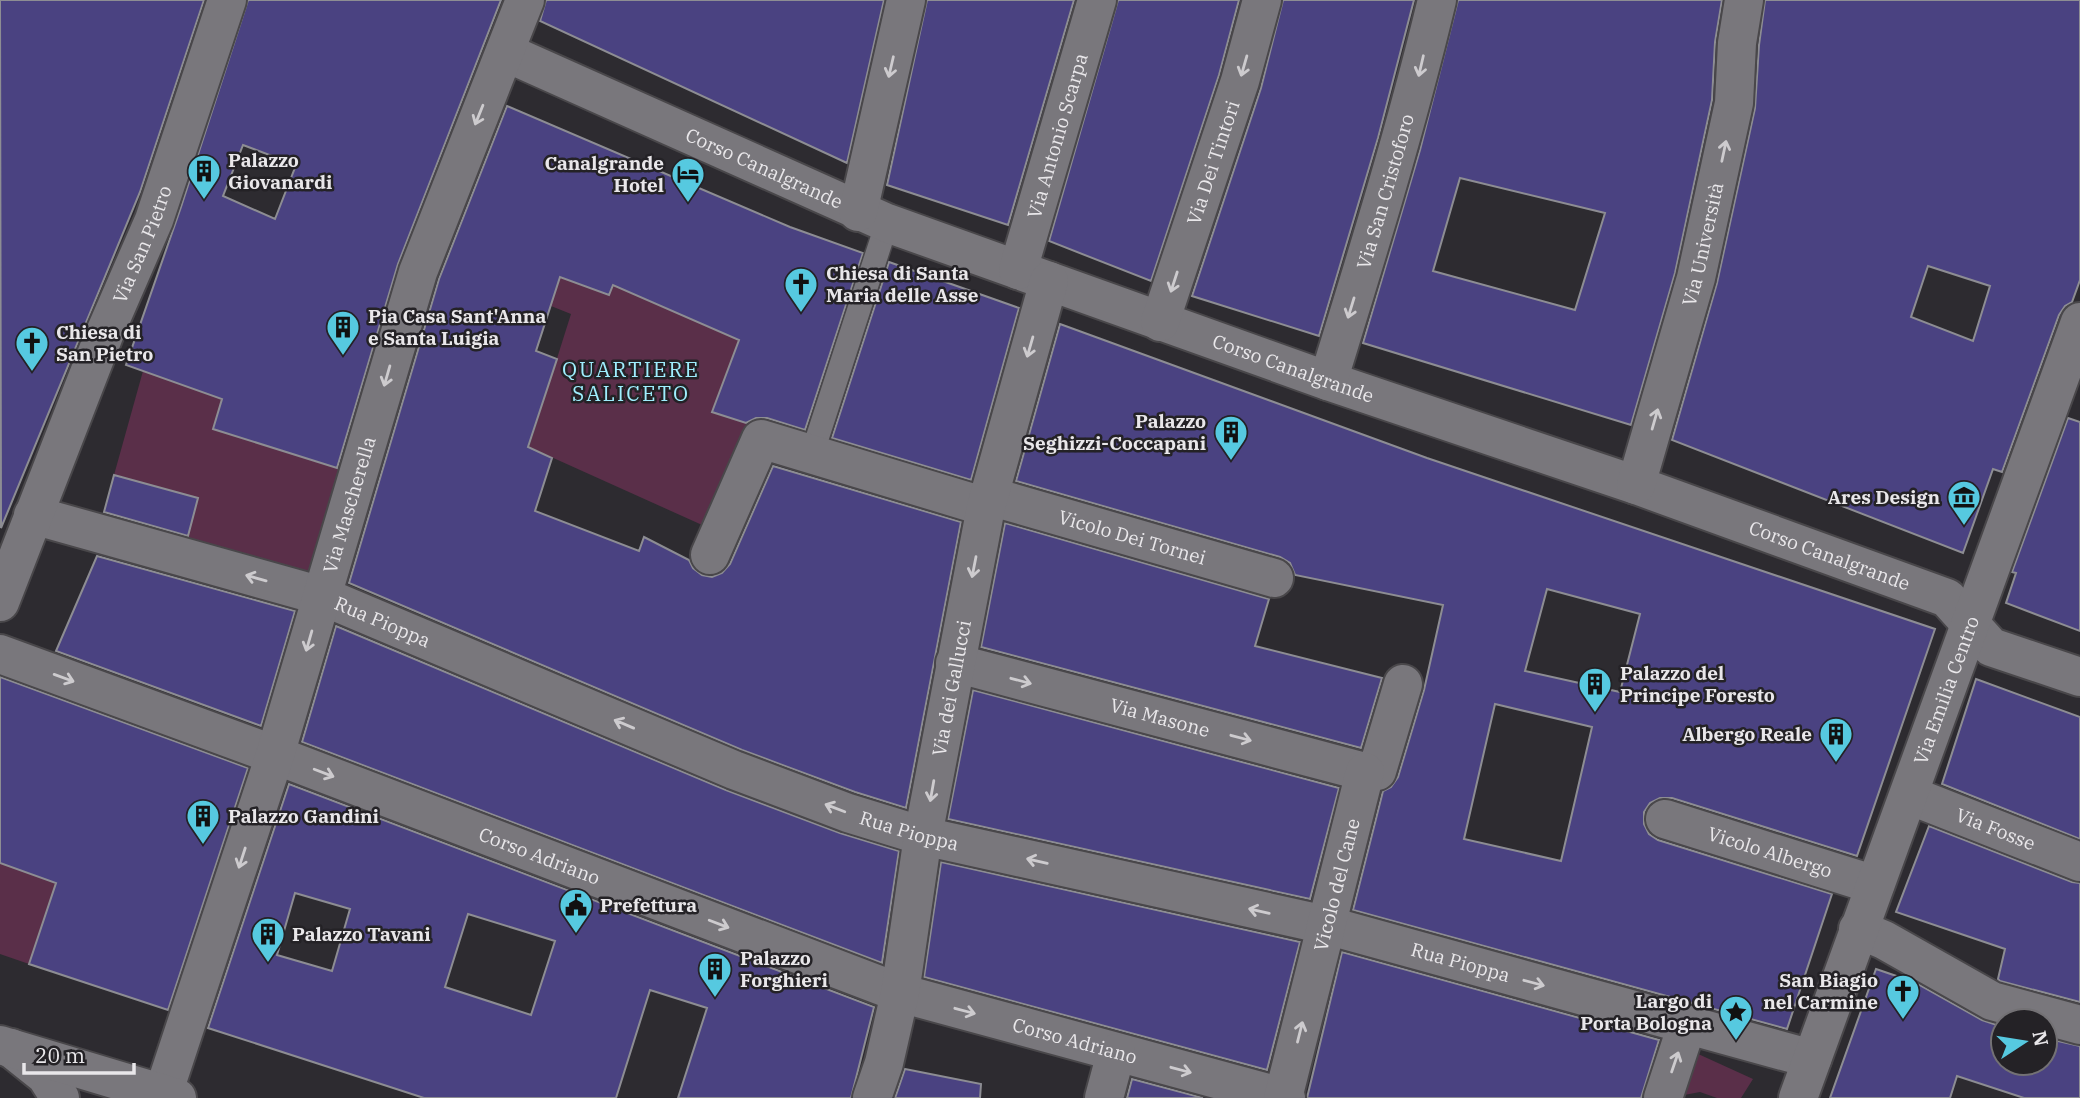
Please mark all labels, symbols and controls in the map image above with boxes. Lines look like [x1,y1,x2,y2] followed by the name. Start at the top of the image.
[1022,50,1093,221] street label: Via Antonio Scarpa
[1414,54,1427,77] one-way arrow
[884,55,897,77] one-way arrow
[1237,55,1250,77] one-way arrow
[1181,97,1245,228] street label: Via Dei Tintori
[472,104,485,125] one-way arrow
[1351,111,1419,272] street label: Via San Cristoforo
[682,122,846,214] street label: Corso Canalgrande
[1717,140,1731,163] one-way arrow
[228,148,332,194] place label: Palazzo Giovanardi
[545,151,664,197] place label: Canalgrande Hotel
[185,152,223,201] building icon: Palazzo Giovanardi
[669,155,707,204] hotel icon: Canalgrande Hotel
[1677,180,1728,309] street label: Via Università
[107,182,177,307] street label: Via San Pietro
[826,261,979,307] place label: Chiesa di Santa Maria delle Asse
[782,265,820,314] church icon: Chiesa di Santa Maria delle Asse
[1166,271,1179,293] one-way arrow
[1343,297,1356,319] one-way arrow
[368,304,546,350] place label: Pia Casa Sant'Anna e Santa Luigia
[324,308,362,357] building icon: Pia Casa Sant'Anna e Santa Luigia
[56,320,153,366] place label: Chiesa di San Pietro
[13,324,51,373] church icon: Chiesa di San Pietro
[1209,329,1377,408] street label: Corso Canalgrande
[1023,336,1036,358] one-way arrow
[562,355,700,407] district label: QUARTIERE SALICETO
[380,364,393,386] one-way arrow
[1650,408,1663,430] one-way arrow
[1023,409,1206,455] place label: Palazzo Seghizzi-Coccapani
[1212,413,1250,462] building icon: Palazzo Seghizzi-Coccapani
[317,433,381,576] street label: Via Mascherella
[1945,478,1983,527] museum icon: Ares Design
[1828,485,1940,509] place label: Ares Design
[1056,505,1209,570] street label: Vicolo Dei Tornei
[1746,515,1913,596] street label: Corso Canalgrande
[967,555,981,578] one-way arrow
[245,570,267,583] one-way arrow
[331,591,434,652] street label: Rua Pioppa
[1908,613,1984,768] street label: Via Emilia Centro
[927,618,976,758] street label: Via dei Gallucci
[301,630,314,652] one-way arrow
[1620,661,1775,707] place label: Palazzo del Principe Foresto
[1576,665,1614,714] building icon: Palazzo del Principe Foresto
[53,672,75,685] one-way arrow
[1010,675,1032,688] one-way arrow
[1107,693,1212,742] street label: Via Masone
[1817,715,1855,764] building icon: Albergo Reale
[614,716,635,729] one-way arrow
[1682,722,1812,746] place label: Albergo Reale
[1229,732,1252,745] one-way arrow
[312,768,334,780] one-way arrow
[924,779,938,802] one-way arrow
[184,797,222,846] building icon: Palazzo Gandini
[824,801,846,814] one-way arrow
[1952,803,2039,855] street label: Via Fosse
[228,804,379,828] place label: Palazzo Gandini
[857,805,961,856] street label: Rua Pioppa
[1308,816,1365,954] street label: Vicolo del Cane
[1705,821,1835,883] street label: Vicolo Albergo
[475,822,604,890] street label: Corso Adriano
[234,847,247,869] one-way arrow
[1026,854,1049,868] one-way arrow
[557,886,595,935] public building icon: Prefettura
[600,893,697,917] place label: Prefettura
[1249,903,1271,916] one-way arrow
[249,915,287,964] building icon: Palazzo Tavani
[708,919,730,932] one-way arrow
[292,922,431,946] place label: Palazzo Tavani
[1408,937,1513,987] street label: Rua Pioppa
[740,946,828,992] place label: Palazzo Forghieri
[696,950,734,999] building icon: Palazzo Forghieri
[1763,968,1878,1014] place label: San Biagio nel Carmine
[1884,972,1922,1021] church icon: San Biagio nel Carmine
[1522,977,1544,990] one-way arrow
[1580,989,1712,1035] place label: Largo di Porta Bologna
[1717,993,1755,1042] place icon: Largo di Porta Bologna
[954,1005,976,1018] one-way arrow
[1989,1007,2059,1077] north arrow
[1010,1012,1140,1069] street label: Corso Adriano
[1294,1021,1307,1044] one-way arrow
[2027,1029,2054,1048] text: N
[24,1032,135,1076] scale bar
[35,1041,85,1069] text: 20 m
[1670,1051,1682,1073] one-way arrow
[1170,1064,1192,1077] one-way arrow

